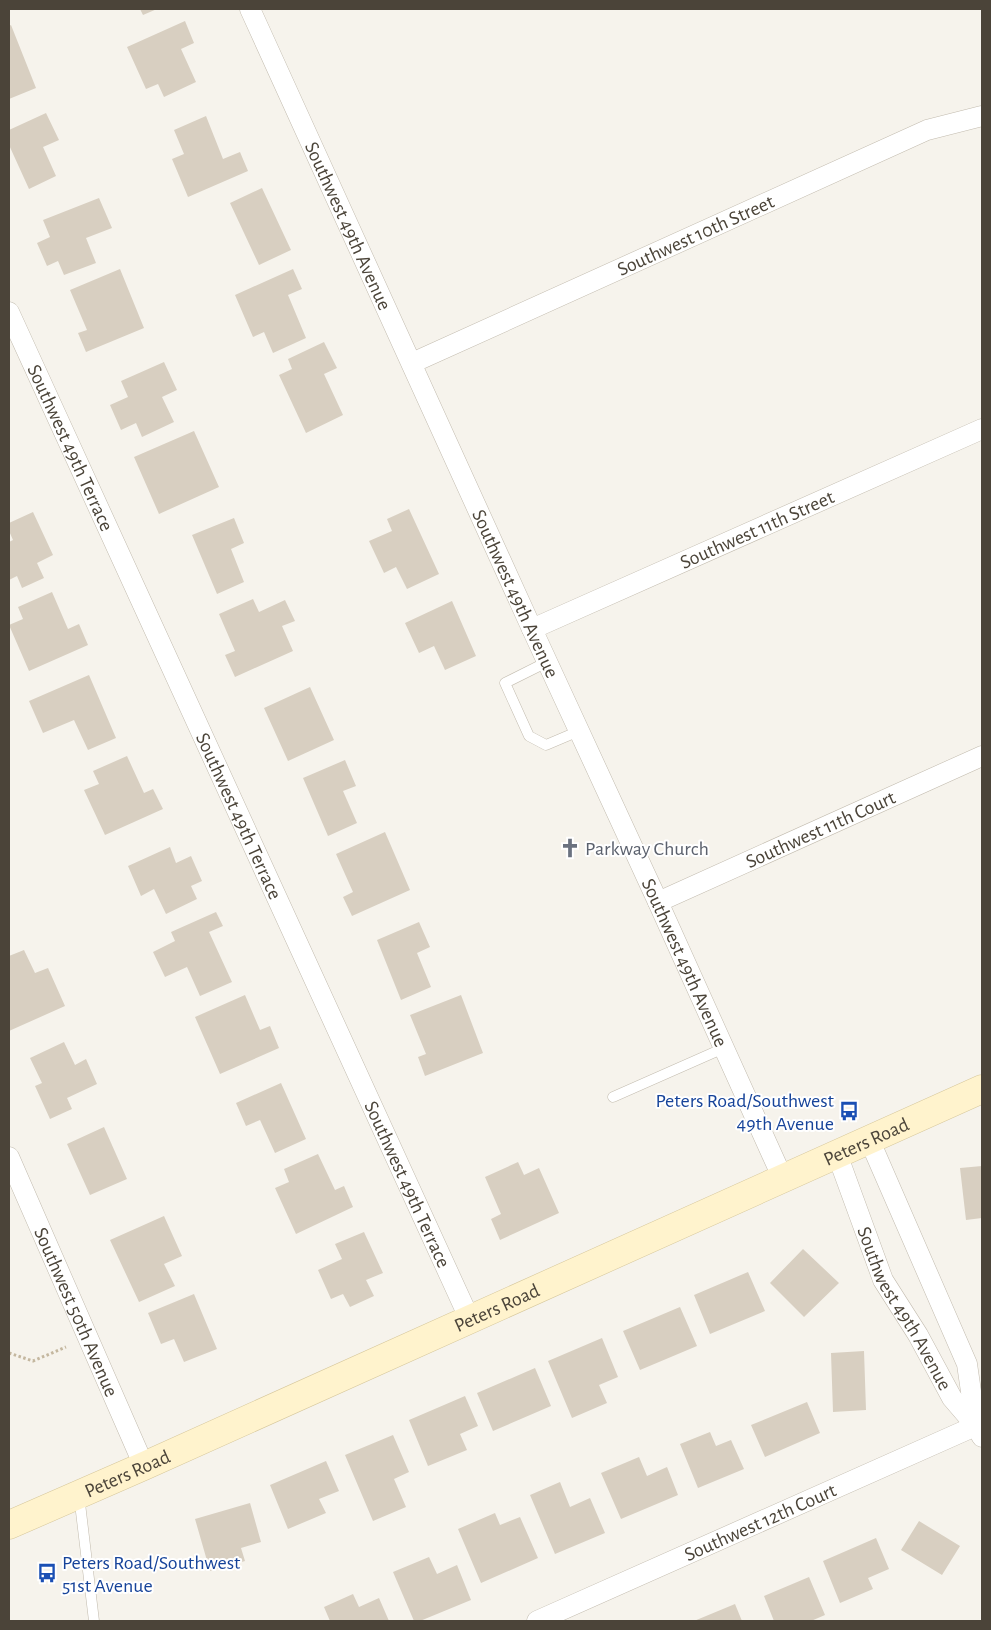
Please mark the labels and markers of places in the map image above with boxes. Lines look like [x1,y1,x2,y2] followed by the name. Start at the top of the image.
[559,837,581,859] church icon: Parkway Church
[585,839,709,859] place label: Parkway Church
[656,1091,835,1134] place label: Peters Road/Southwest 49th Avenue
[838,1100,860,1122] bus stop icon: Peters Road/Southwest 49th Avenue
[62,1553,241,1596] place label: Peters Road/Southwest 51st Avenue
[36,1562,58,1584] bus stop icon: Peters Road/Southwest 51st Avenue

